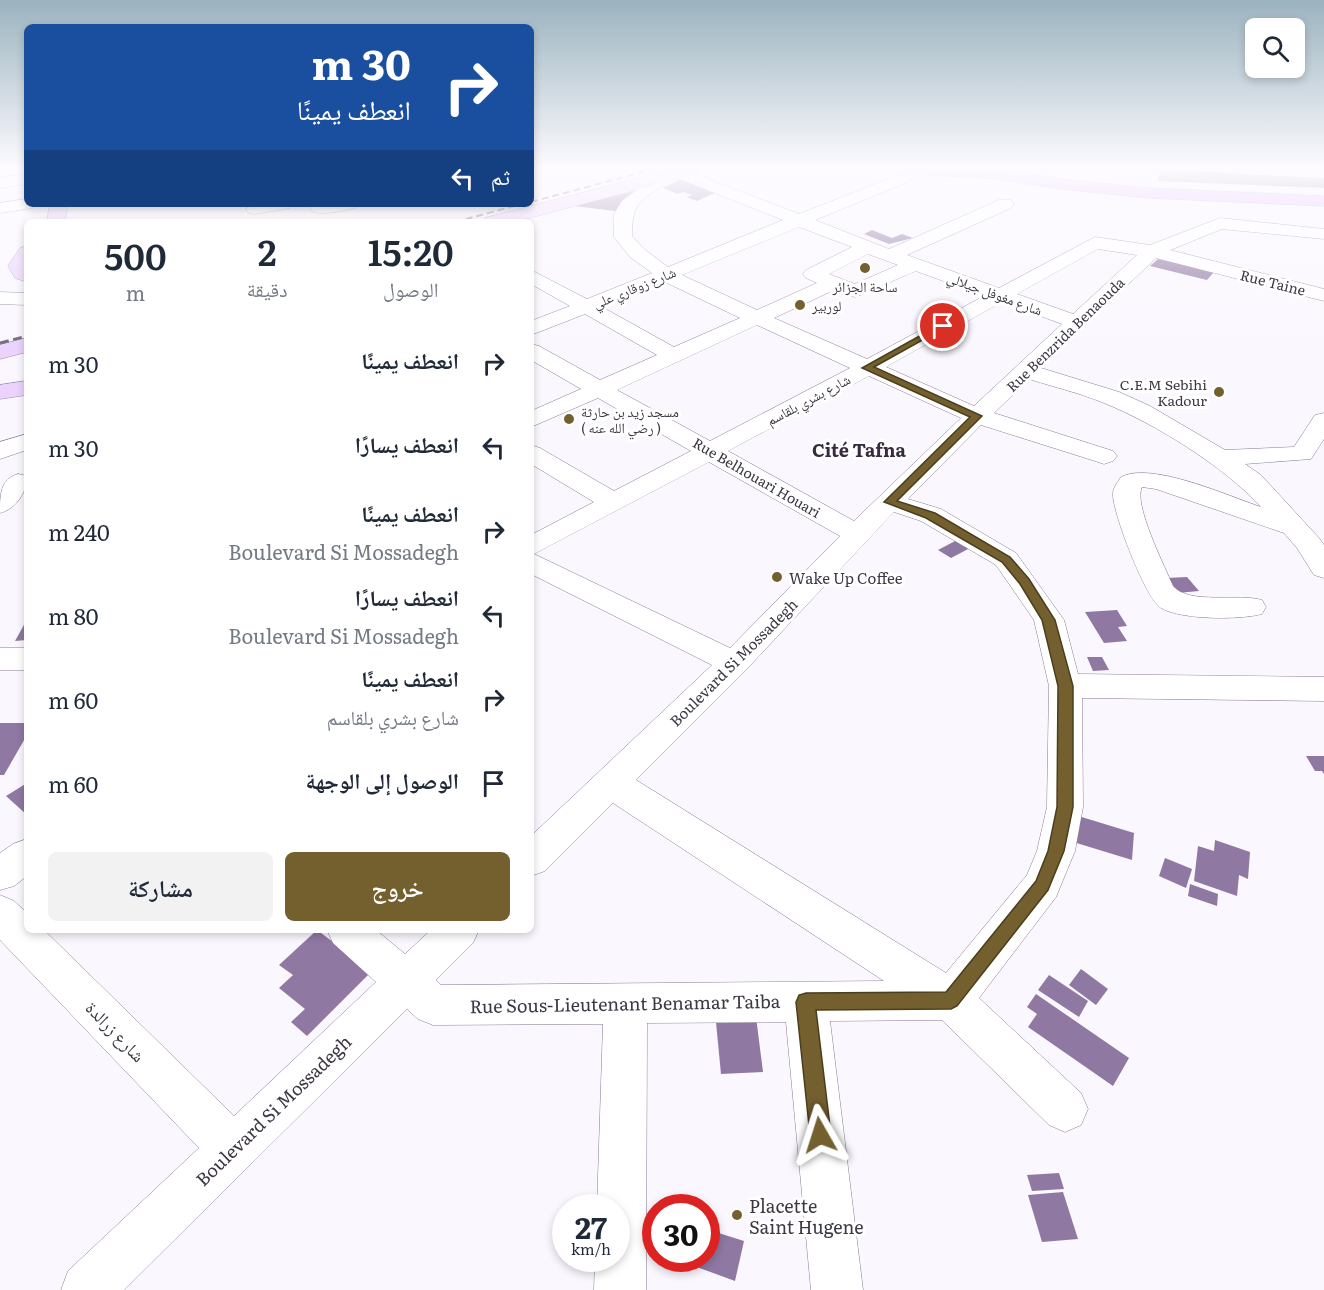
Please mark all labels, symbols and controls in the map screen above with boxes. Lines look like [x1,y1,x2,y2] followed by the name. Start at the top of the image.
[1245,18,1305,78] map controls
[1245,18,1305,78] button: search
[311,31,411,93] text: 30 m
[432,48,510,126] icon: right
[297,88,411,128] text: انعطف يمينًا
[491,159,510,192] text: ثم
[446,162,479,195] icon: left
[258,224,277,277] text: 2
[368,224,454,277] text: 15:20
[104,228,167,281] text: 500
[590,261,679,315] street label: شارع زوقاري علي
[858,261,872,275] marker: ساحة الجزائر
[1238,264,1308,300] street label: Rue Taine
[944,266,1045,322] street label: شارع مغوفل جيلالي
[1001,272,1129,396] street label: Rue Benzrida Benaouda
[247,273,287,303] text: دقيقة
[383,273,438,303] text: الوصول
[832,276,897,296] place label: ساحة الجزائر
[126,277,145,307] text: m
[811,295,842,315] place label: لوربير
[793,298,807,312] marker: لوربير
[917,300,968,351] pin
[926,309,959,342] icon: arrive
[361,343,459,376] text: انعطف يمينًا
[48,347,98,380] text: 30 m
[477,347,510,380] icon: right
[762,368,855,432] street label: شارع بشري بلقاسم
[1120,374,1207,410] place label: C.E.M Sebihi Kadour
[1212,385,1226,399] marker: C.E.M Sebihi Kadour
[581,401,679,440] place label: مسجد زيد بن حارثة ( رضي الله عنه )
[562,412,576,426] marker: مسجد زيد بن حارثة ( رضي الله عنه )
[355,427,459,460] text: انعطف يسارًا
[48,431,98,464] text: 30 m
[477,431,510,464] icon: left
[689,432,825,522] street label: Rue Belhouari Houari
[812,436,907,463] district label: Cité Tafna
[361,496,459,529] text: انعطف يمينًا
[48,515,110,548] text: 240 m
[477,515,510,548] icon: right
[228,536,459,566] text: Boulevard Si Mossadegh
[789,566,903,589] place label: Wake Up Coffee
[770,570,784,584] marker: Wake Up Coffee
[355,580,459,613] text: انعطف يسارًا
[664,593,802,731] street label: Boulevard Si Mossadegh
[48,599,99,632] text: 80 m
[477,599,510,632] icon: left
[228,620,459,650] text: Boulevard Si Mossadegh
[361,661,459,694] text: انعطف يمينًا
[48,683,98,716] text: 60 m
[477,683,510,716] icon: right
[327,701,459,731] text: شارع بشري بلقاسم
[306,763,459,796] text: الوصول إلى الوجهة
[48,767,98,800] text: 60 m
[477,767,510,800] icon: arrive
[48,852,273,921] button: مشاركة
[285,852,510,921] button: خروج
[469,987,781,1019] street label: Rue Sous-Lieutenant Benamar Taiba
[80,994,152,1068] street label: شارع زرالدة
[189,1028,357,1192] street label: Boulevard Si Mossadegh
[788,1103,852,1167] position arrow
[749,1192,864,1240] place label: Placette Saint Hugene
[642,1194,720,1272] speed limit sign: 30
[575,1204,607,1248] text: 27
[730,1208,744,1222] marker: Placette Saint Hugene
[571,1237,611,1260] text: km/h

